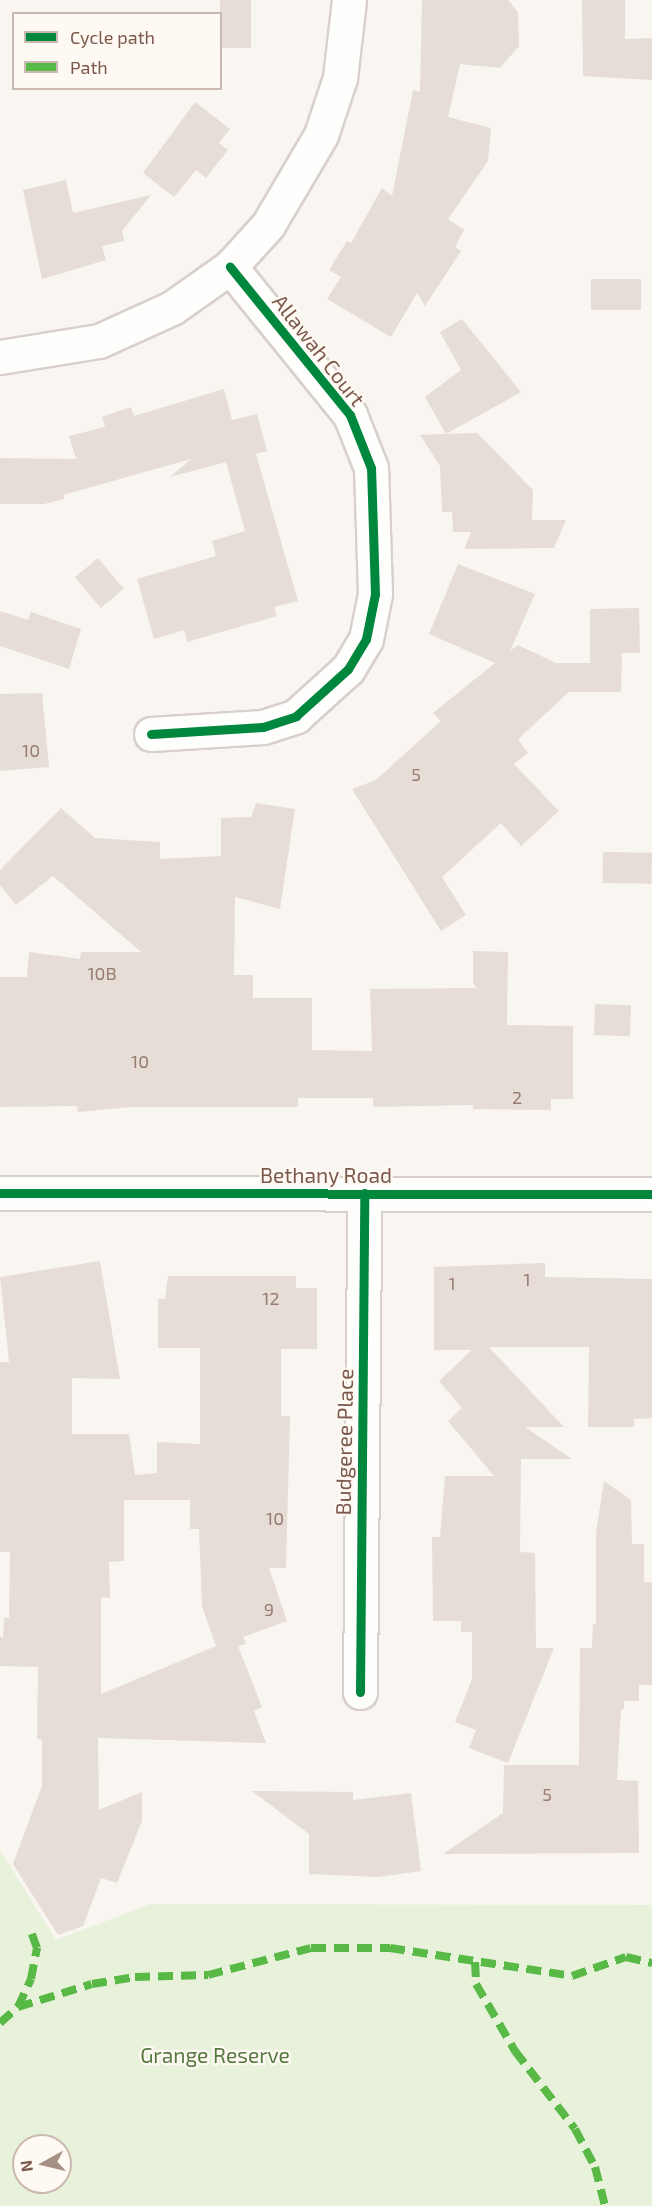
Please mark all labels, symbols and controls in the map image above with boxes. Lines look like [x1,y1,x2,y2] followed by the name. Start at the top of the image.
[12,12,222,90] legend
[70,26,155,48] text: Cycle path
[70,56,108,78] text: Path
[268,289,370,411] street label: Allawah Court
[22,739,40,761] house number: 10
[411,763,421,785] house number: 5
[87,962,117,984] house number: 10B
[131,1050,149,1072] house number: 10
[512,1086,522,1108] house number: 2
[260,1162,392,1188] street label: Bethany Road
[523,1268,531,1290] house number: 1
[448,1272,456,1294] house number: 1
[262,1287,280,1309] house number: 12
[330,1368,358,1516] street label: Budgeree Place
[266,1507,284,1529] house number: 10
[264,1598,274,1620] house number: 9
[542,1783,552,1805] house number: 5
[140,2042,290,2068] park label: Grange Reserve
[12,2134,72,2194] north arrow
[15,2159,36,2173] text: N

